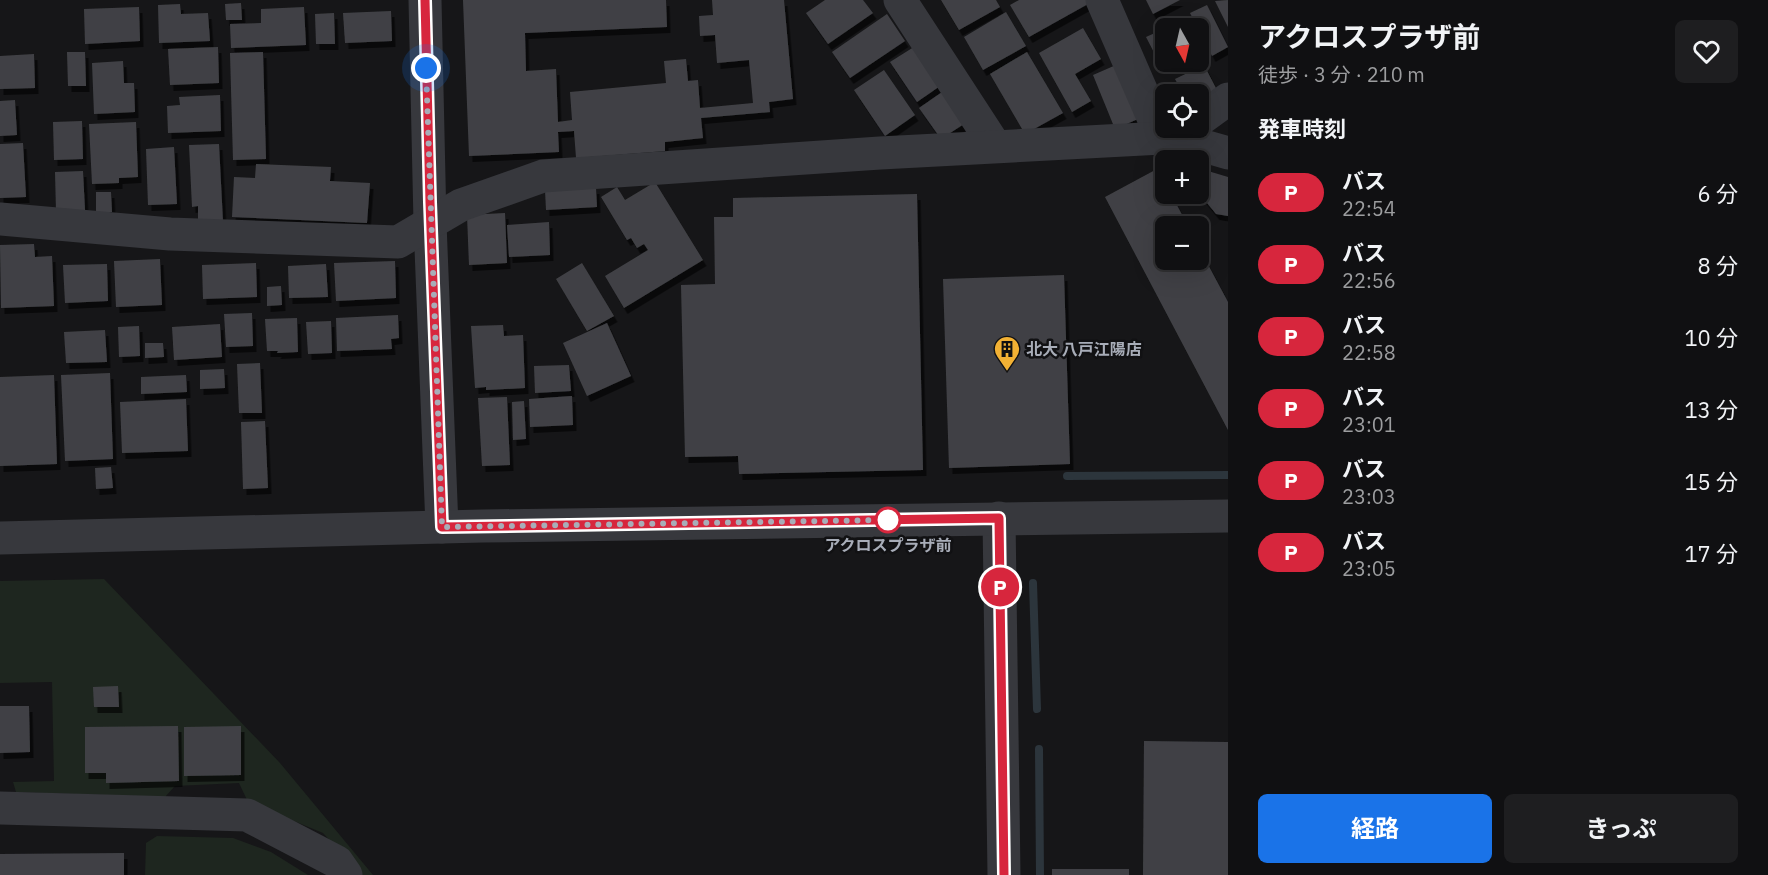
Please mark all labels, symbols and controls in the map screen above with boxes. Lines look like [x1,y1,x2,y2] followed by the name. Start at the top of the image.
[1155,18,1209,72] north arrow
[1155,18,1209,270] map controls
[1258,18,1481,55] text: アクロスプラザ前
[1675,20,1738,83] button: heart
[411,53,441,83] your location
[1258,61,1425,88] text: 徒歩 · 3 分 · 210 m
[1155,84,1209,138] button: locate
[1258,114,1346,143] text: 発車時刻
[1155,150,1209,204] button: +
[1342,166,1386,195] text: バス
[1284,178,1298,206] text: P
[1698,179,1738,208] text: 6 分
[1342,195,1396,222] text: 22:54
[1155,216,1209,270] button: −
[1342,238,1386,267] text: バス
[1284,250,1298,278] text: P
[1698,251,1738,280] text: 8 分
[1342,267,1396,294] text: 22:56
[1342,310,1386,339] text: バス
[1284,322,1298,350] text: P
[1684,323,1738,352] text: 10 分
[992,334,1022,372] building icon: 北大 八戸江陽店
[1026,339,1142,359] place label: 北大 八戸江陽店
[1342,339,1396,366] text: 22:58
[1342,382,1386,411] text: バス
[1284,394,1298,422] text: P
[1684,395,1738,424] text: 13 分
[1342,411,1396,438] text: 23:01
[1342,454,1386,483] text: バス
[1284,466,1298,494] text: P
[1684,467,1738,496] text: 15 分
[1342,483,1396,510] text: 23:03
[875,507,901,533] marker: アクロスプラザ前
[1342,526,1386,555] text: バス
[824,535,952,555] place label: アクロスプラザ前
[1284,538,1298,566] text: P
[1684,539,1738,568] text: 17 分
[1342,555,1396,582] text: 23:05
[980,568,1020,606] line badge: P
[993,573,1007,601] text: P
[1258,794,1492,863] button: 経路
[1504,794,1738,863] button: きっぷ

